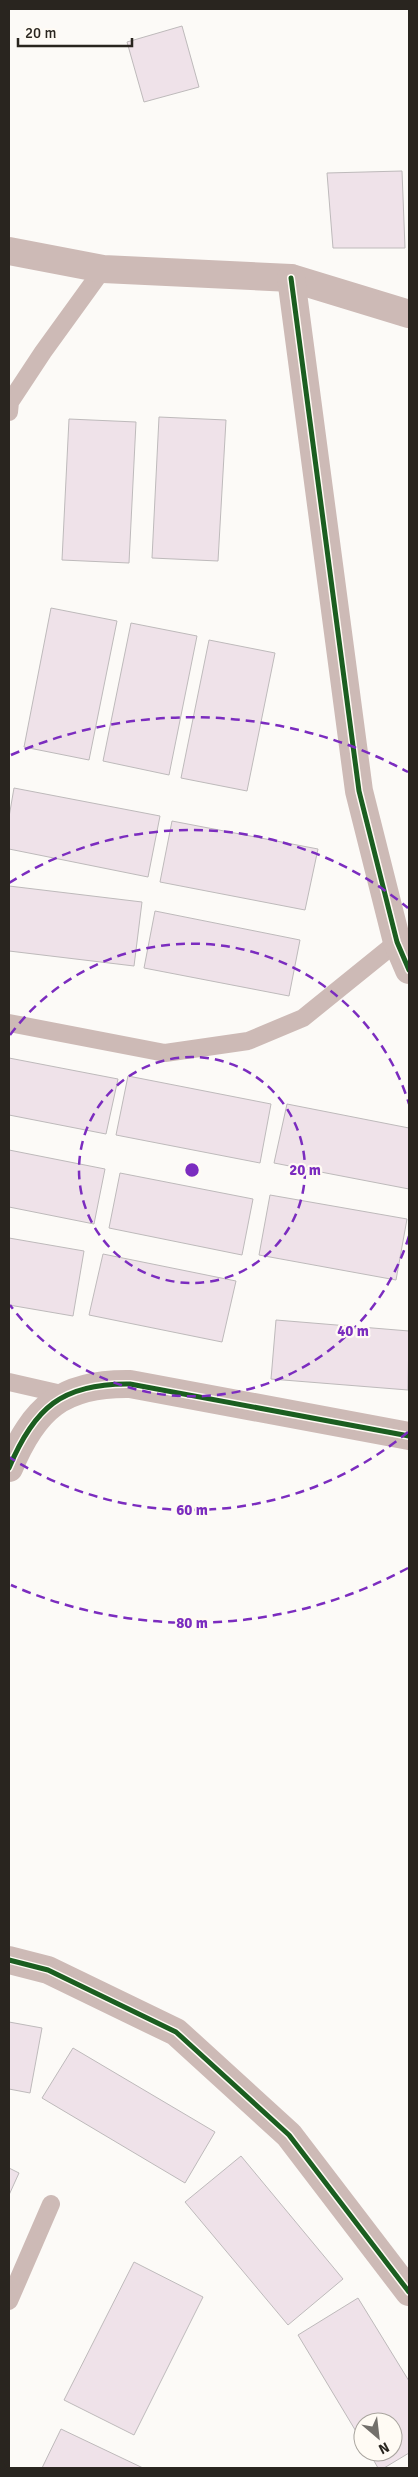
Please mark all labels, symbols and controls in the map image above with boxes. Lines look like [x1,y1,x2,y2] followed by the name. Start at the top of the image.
[18,15,131,47] scale bar
[25,24,56,42] text: 20 m
[183,1161,201,1179] centre of rings
[289,1161,321,1179] text: 20 m
[337,1322,369,1340] text: 40 m
[176,1501,208,1519] text: 60 m
[176,1614,208,1632] text: 80 m
[353,2412,403,2462] north arrow
[376,2438,392,2458] text: N

